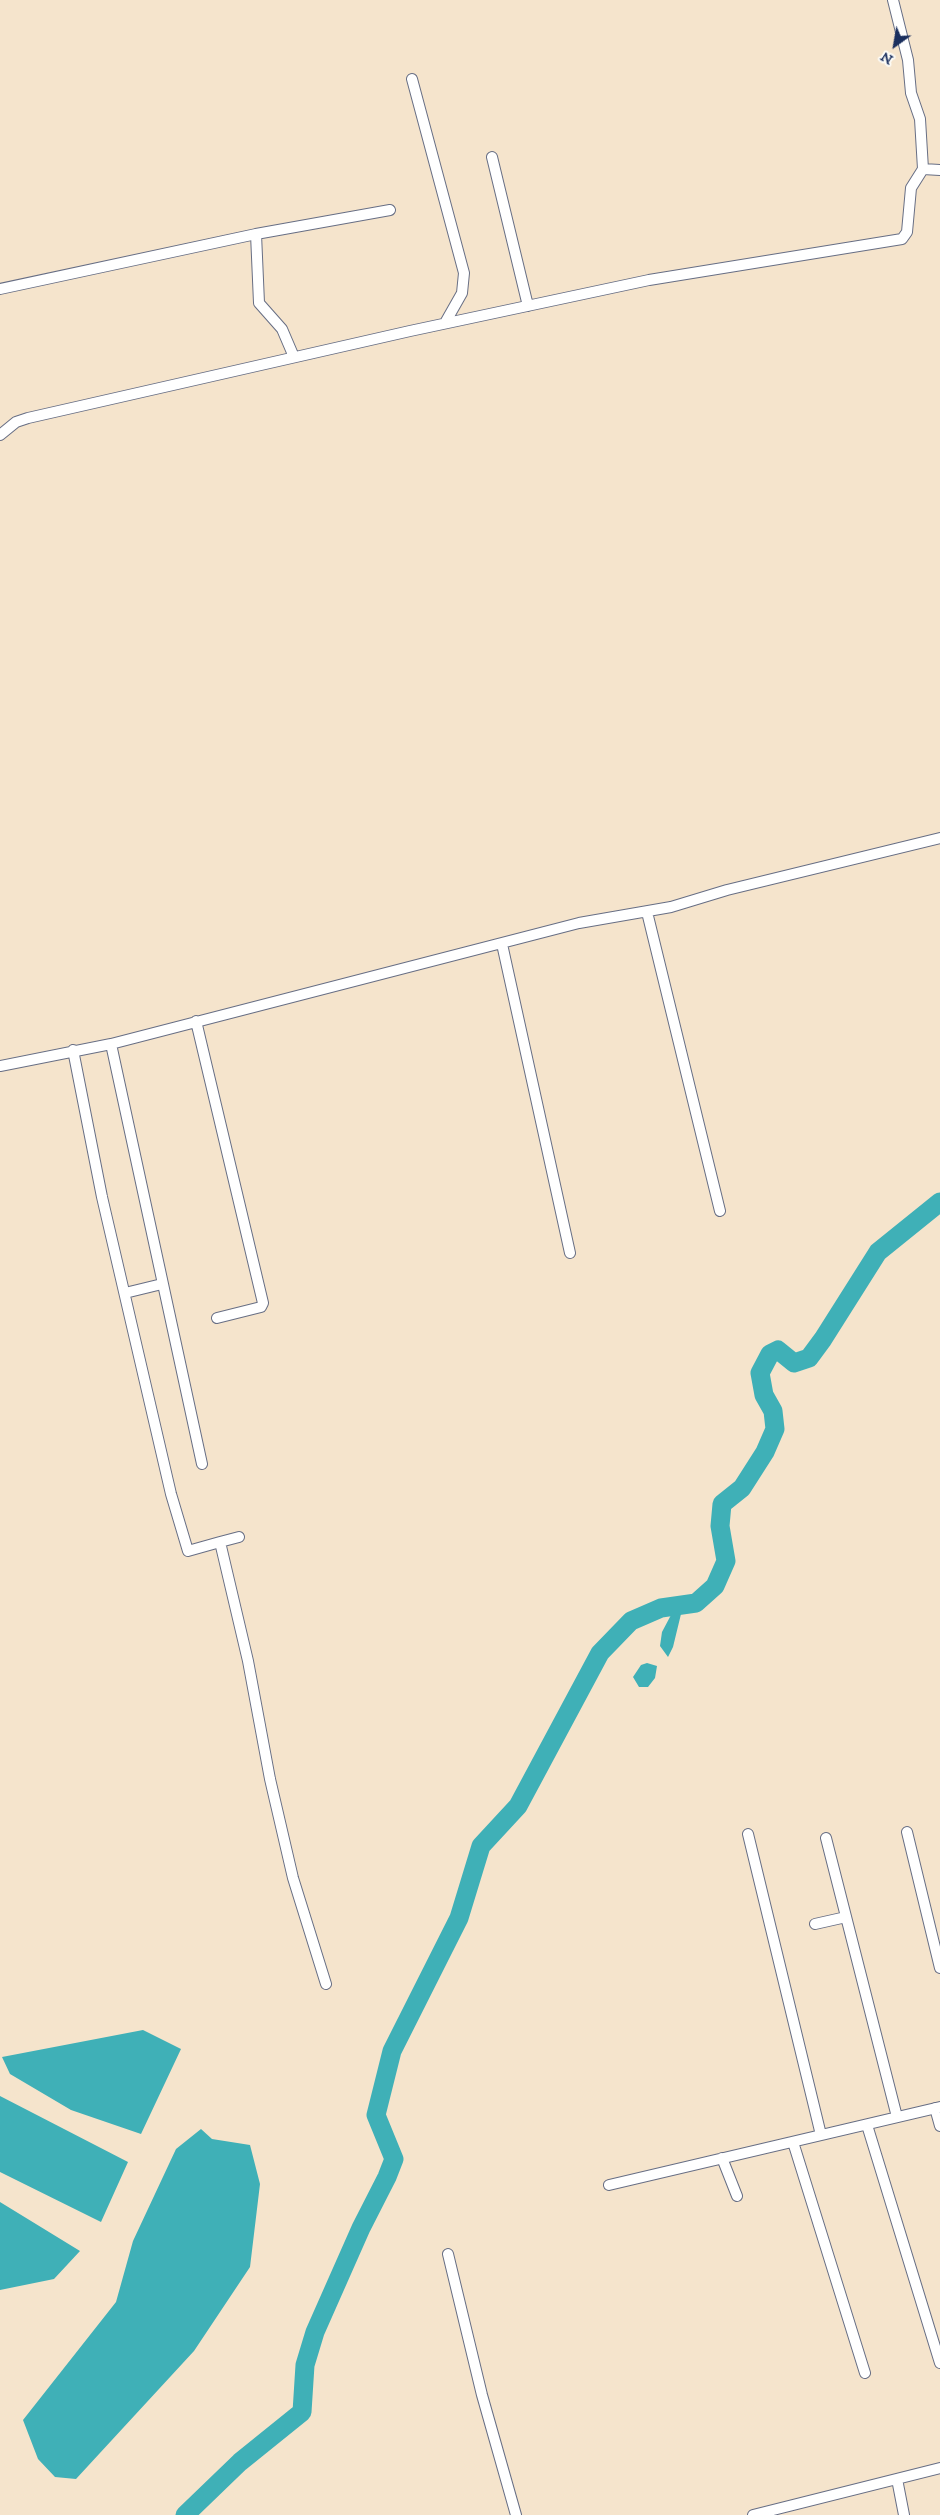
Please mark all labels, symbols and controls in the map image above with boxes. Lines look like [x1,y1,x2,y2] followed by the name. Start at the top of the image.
[870,20,920,70] north arrow
[877,47,897,68] text: N

